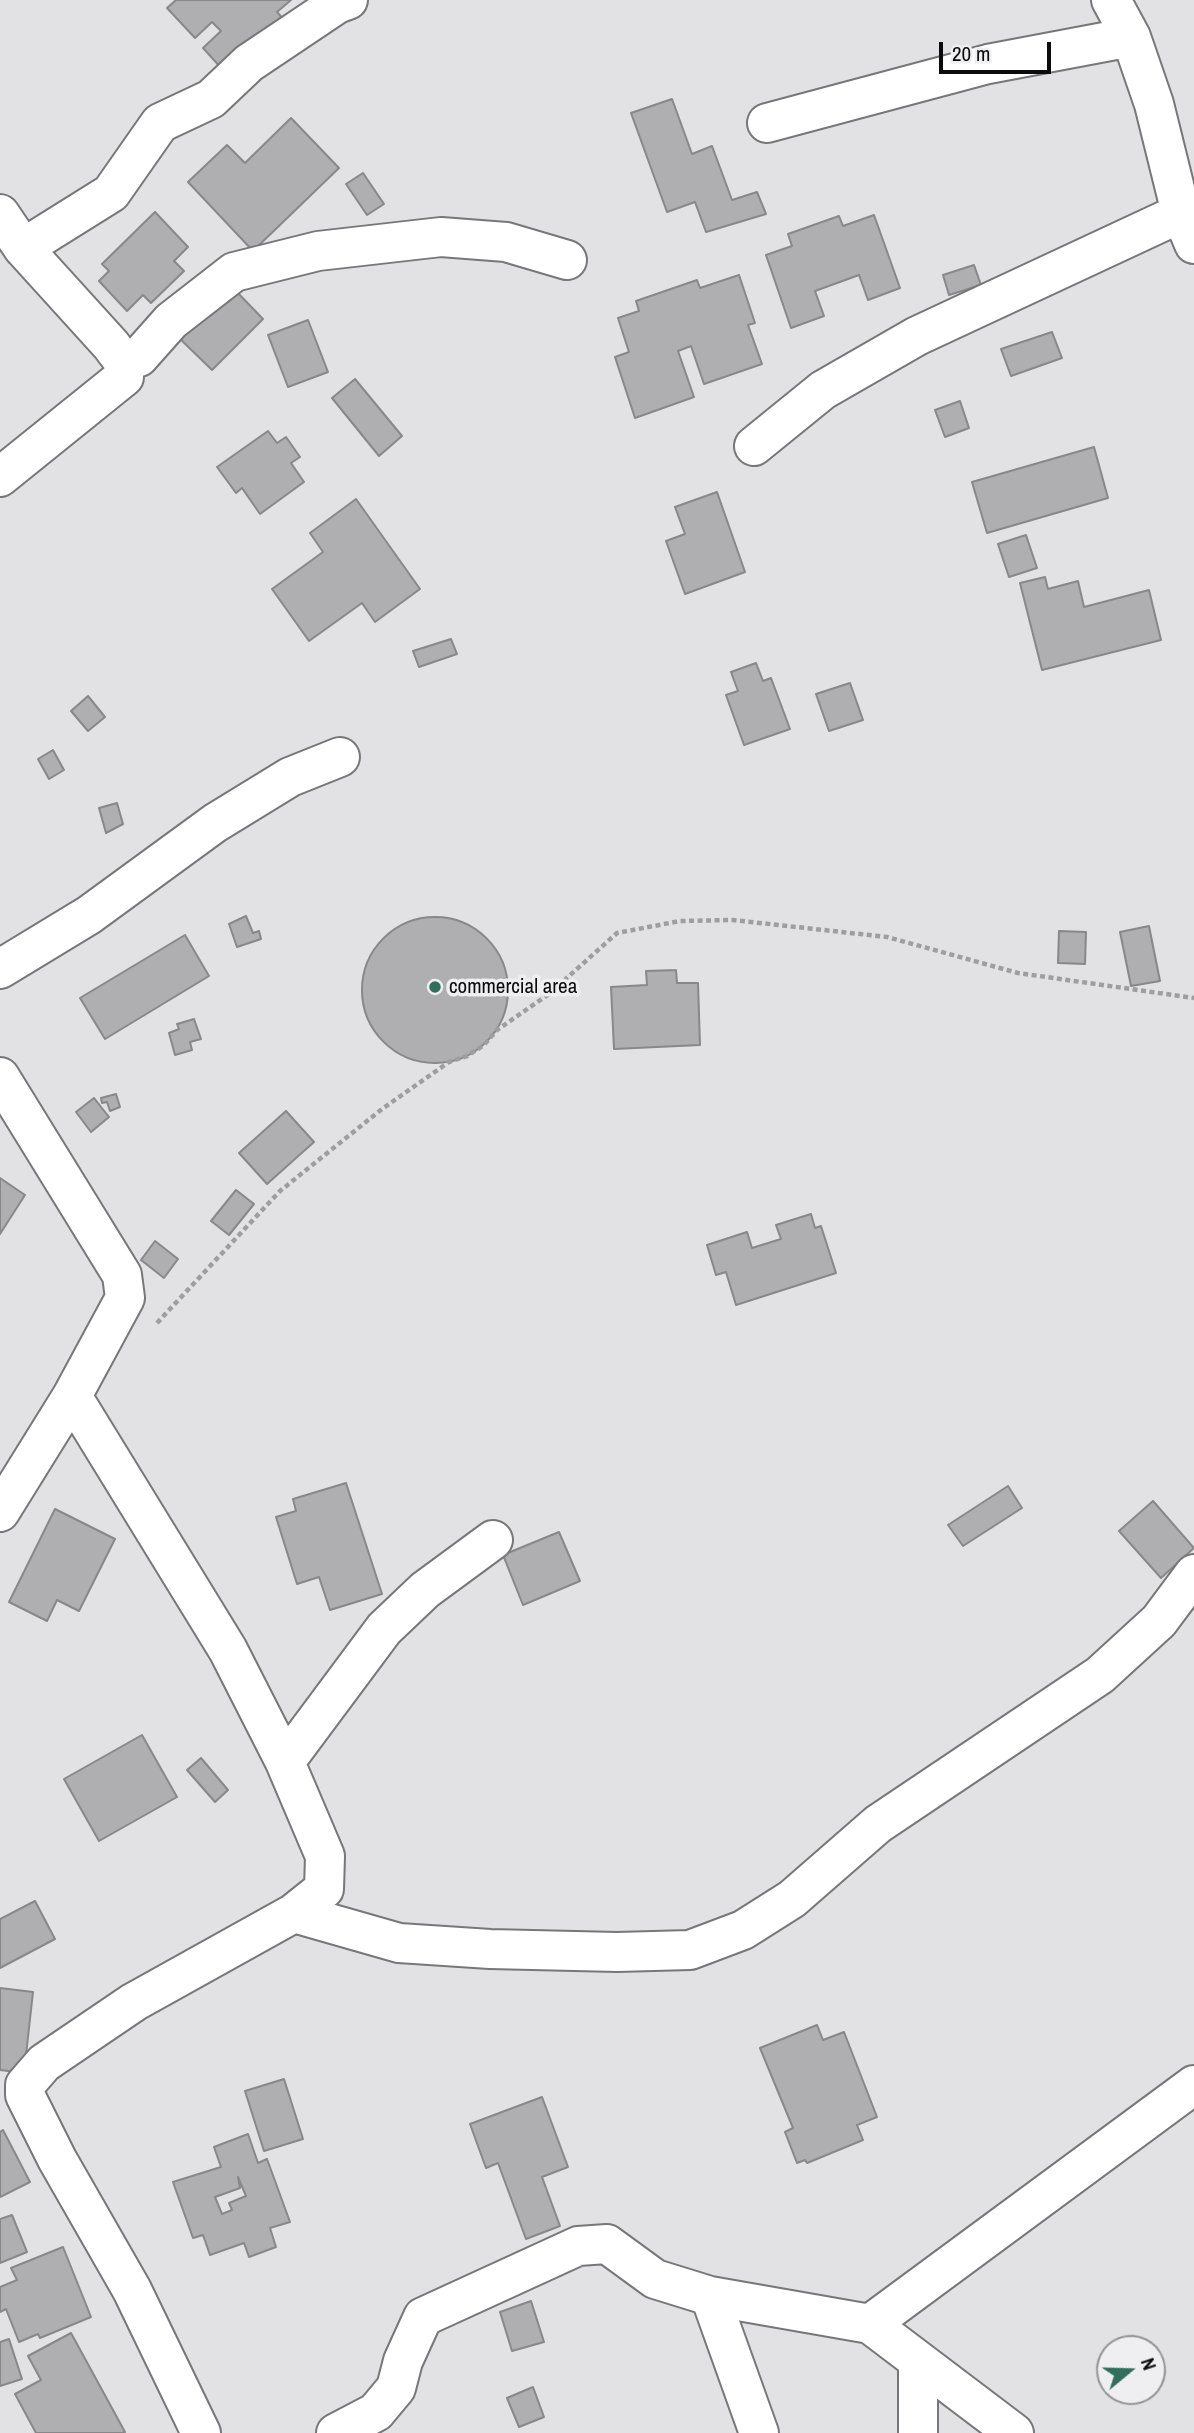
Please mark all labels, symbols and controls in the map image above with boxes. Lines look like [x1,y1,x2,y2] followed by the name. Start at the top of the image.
[942,28,1054,72] scale bar
[952,39,990,68] text: 20 m
[449,974,577,1000] place label: commercial area
[427,979,443,995] marker: commercial area
[1096,2335,1166,2405] north arrow
[1135,2354,1163,2373] text: N

